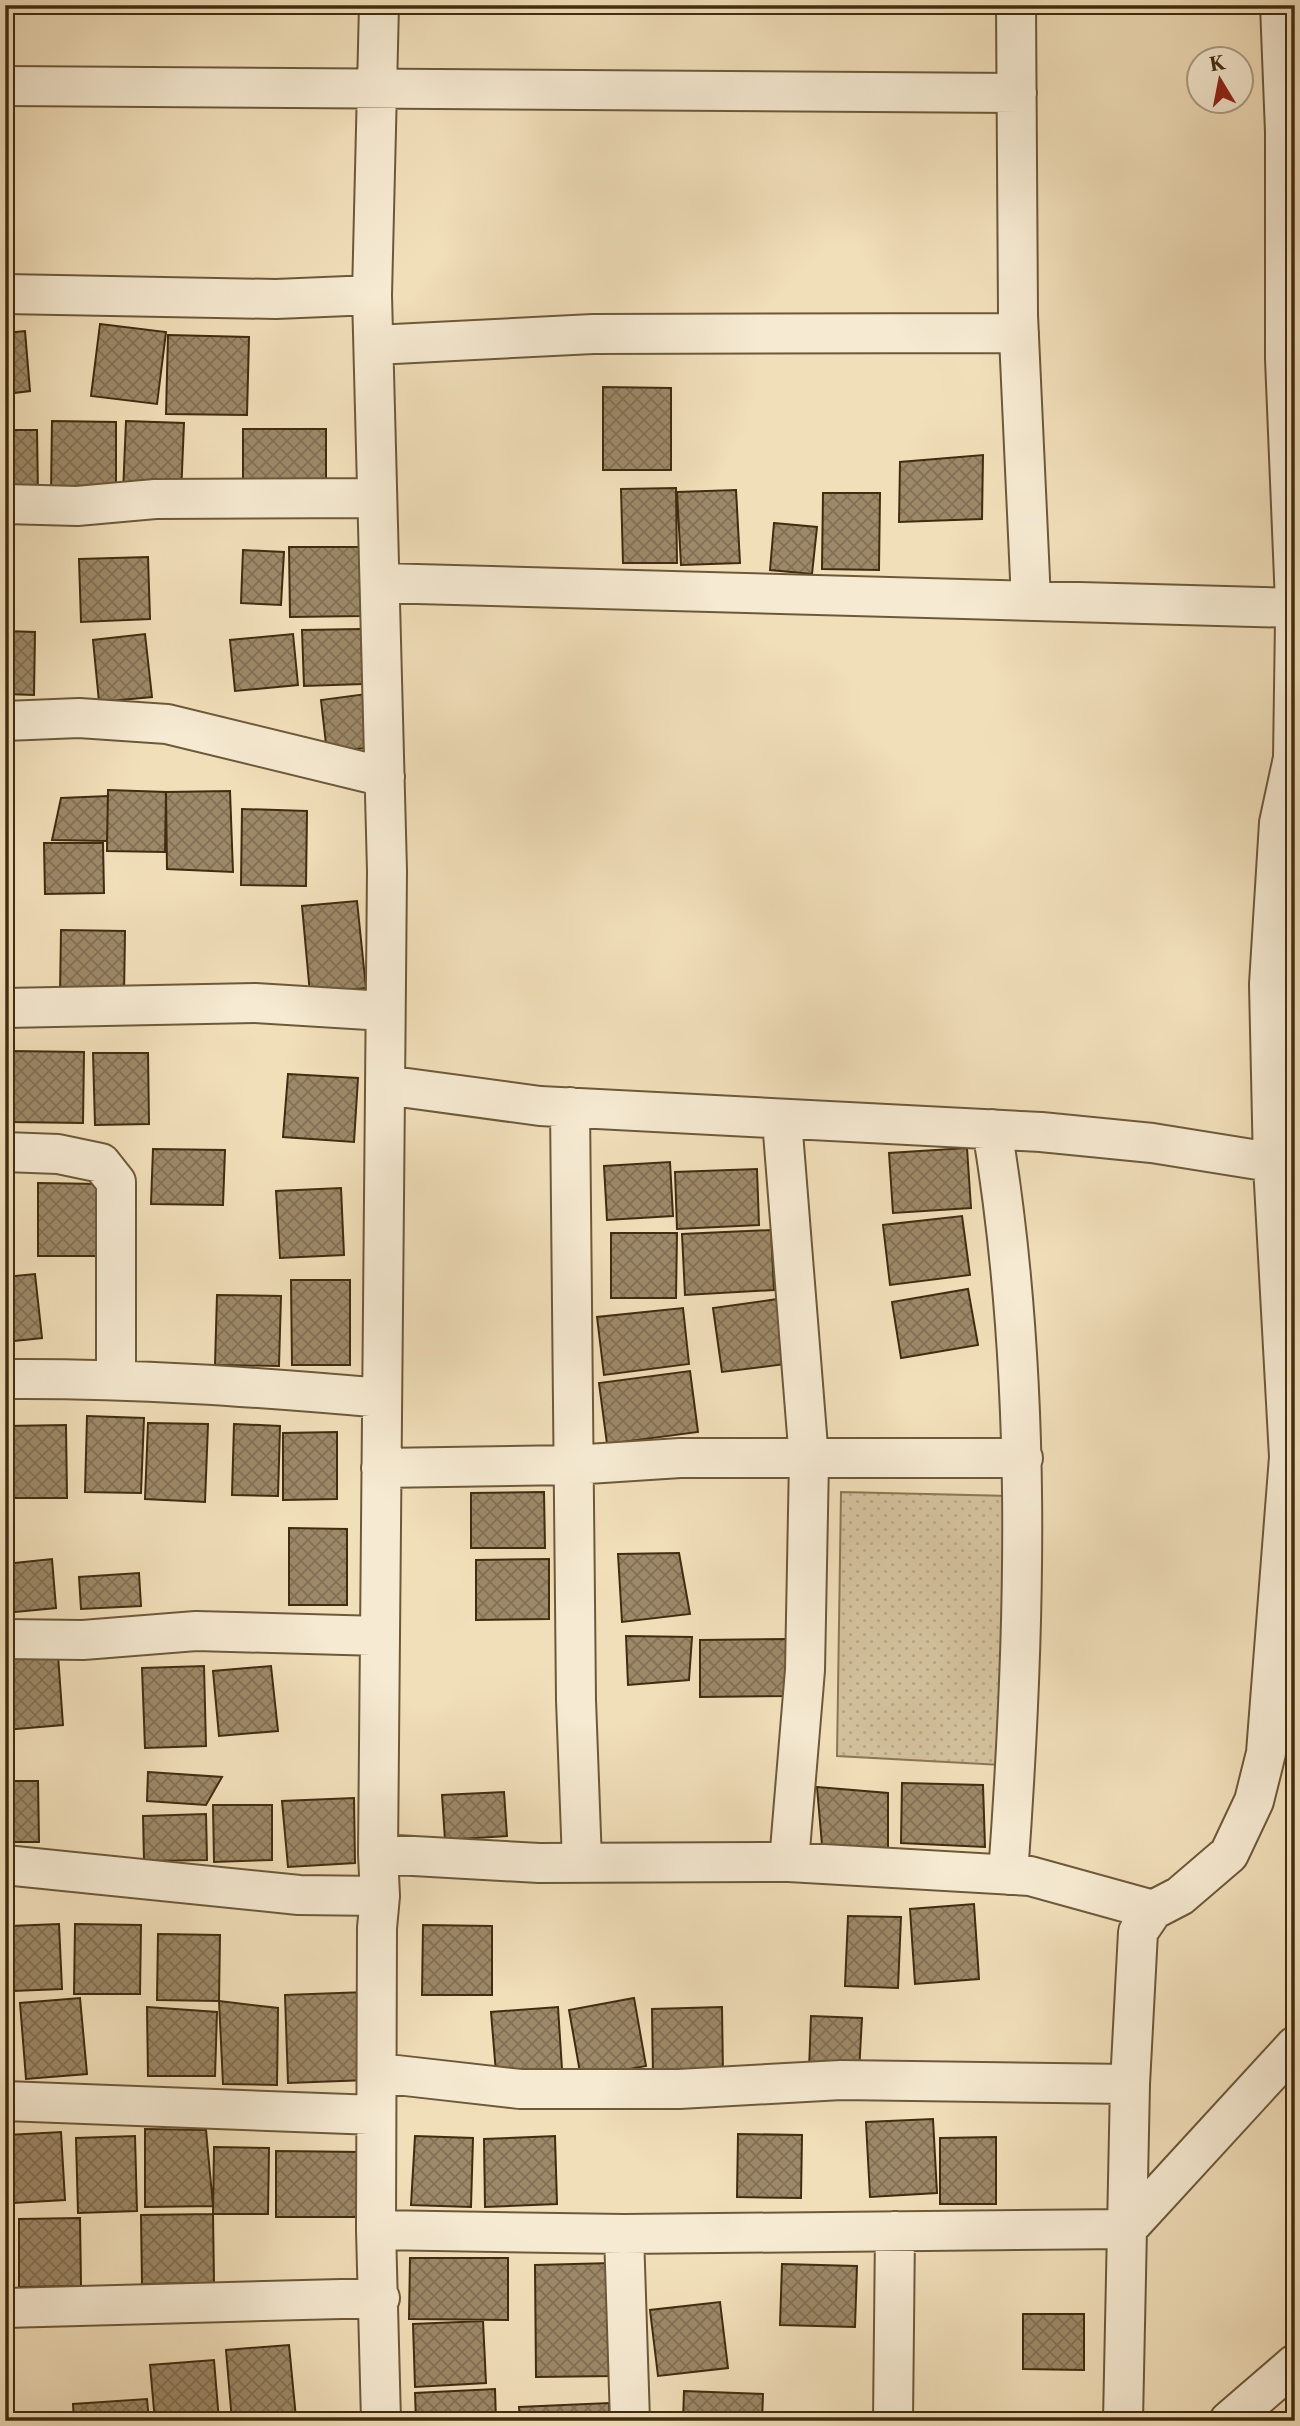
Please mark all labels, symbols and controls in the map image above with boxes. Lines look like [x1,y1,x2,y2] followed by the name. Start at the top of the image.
[1184,46,1254,116] north arrow
[1208,51,1227,76] text: K

